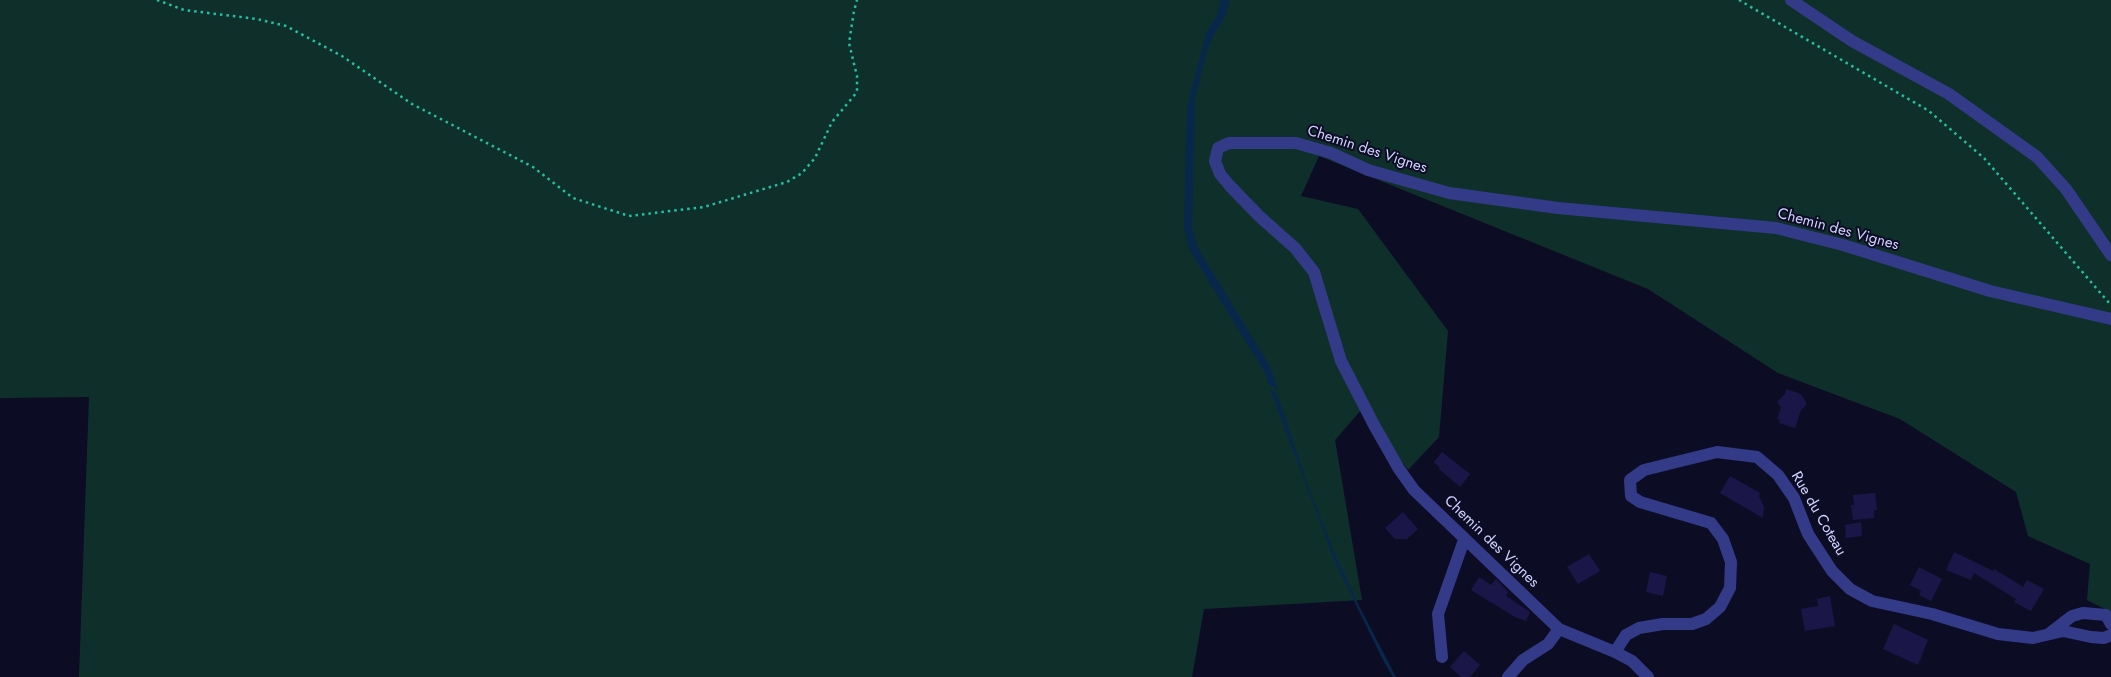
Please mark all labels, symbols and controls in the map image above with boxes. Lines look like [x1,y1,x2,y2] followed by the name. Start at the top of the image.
[1305,122,1429,178] street label: Chemin des Vignes
[1775,205,1901,255] street label: Chemin des Vignes
[1787,469,1849,559] street label: Rue du Coteau
[1440,492,1542,592] street label: Chemin des Vignes

